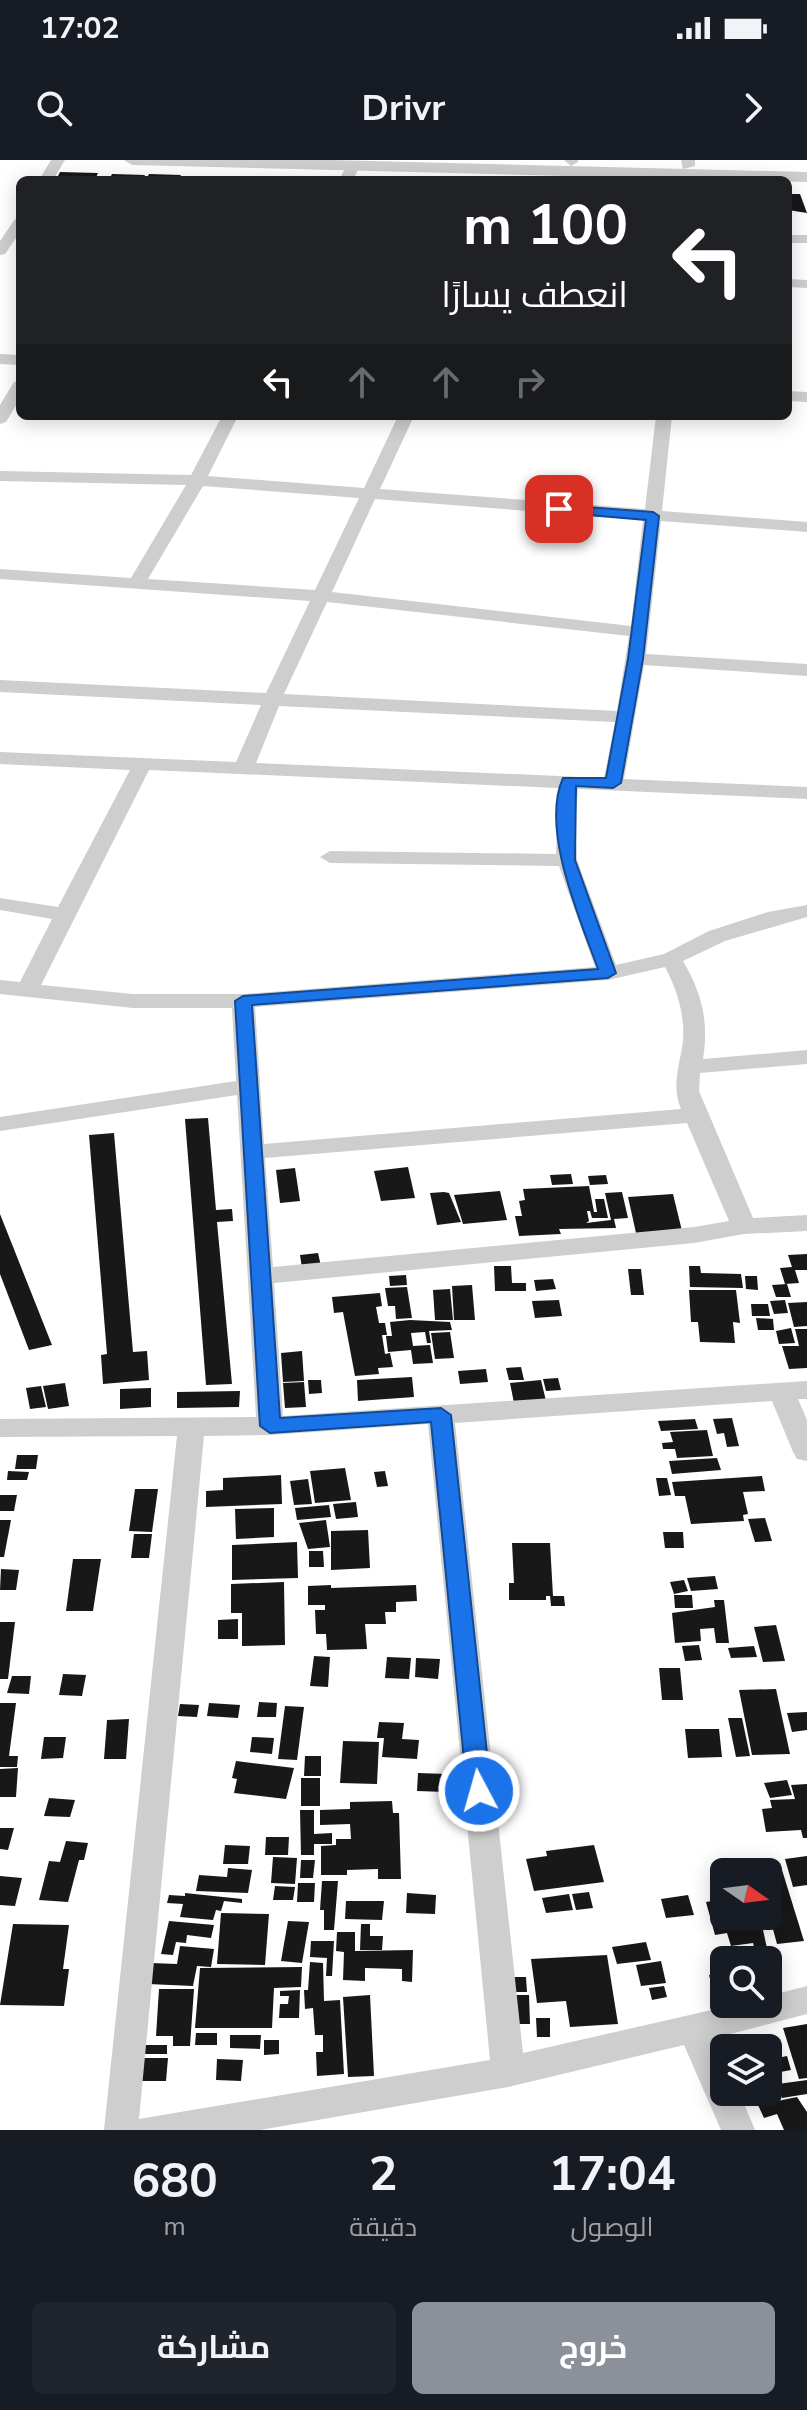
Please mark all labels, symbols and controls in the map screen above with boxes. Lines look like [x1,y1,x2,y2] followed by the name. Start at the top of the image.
[40,8,119,49] text: 17:02
[362,84,445,133] text: Drivr
[32,86,76,130] icon: search
[731,86,775,130] icon: forward
[463,187,628,264] text: 100 m
[656,208,760,312] icon: left
[441,271,628,320] text: انعطف يسارًا
[256,360,300,404] icon: left
[340,360,384,404] icon: ahead
[424,360,468,404] icon: ahead
[508,360,552,404] icon: right
[525,475,593,543] pin
[537,487,581,531] icon: arrive
[437,1749,521,1833] position arrow
[710,1858,782,1930] north arrow
[710,1858,782,2106] map controls
[710,1946,782,2018] button: search
[710,2034,782,2106] button: layers
[369,2141,398,2207] text: 2
[548,2141,676,2207] text: 17:04
[131,2148,218,2214] text: 680
[164,2209,186,2244] text: m
[349,2210,417,2245] text: دقيقة
[571,2210,653,2245] text: الوصول
[32,2302,396,2394] button: مشاركة
[412,2302,775,2394] button: خروج

